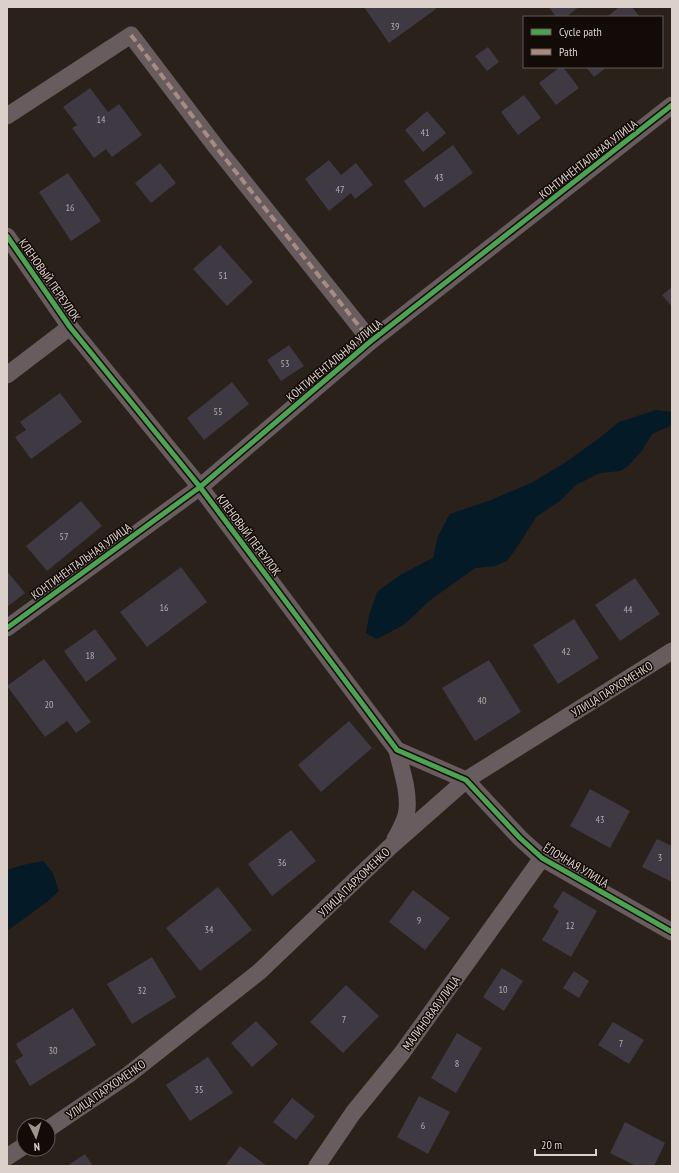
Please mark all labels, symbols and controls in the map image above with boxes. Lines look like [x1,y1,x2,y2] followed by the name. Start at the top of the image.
[523,16,663,68] legend
[391,20,400,33] house number: 39
[559,24,602,39] text: Cycle path
[559,44,577,59] text: Path
[97,113,106,126] house number: 14
[536,116,640,202] street label: КОНТИНЕНТАЛЬНАЯ УЛИЦА
[421,126,430,139] house number: 41
[435,171,444,184] house number: 43
[336,183,345,196] house number: 47
[66,201,75,214] house number: 16
[16,236,84,325] street label: КЛЕНОВЫЙ ПЕРЕУЛОК
[219,269,228,282] house number: 51
[283,315,385,404] street label: КОНТИНЕНТАЛЬНАЯ УЛИЦА
[281,357,290,370] house number: 53
[214,405,223,418] house number: 55
[214,491,285,579] street label: КЛЕНОВЫЙ ПЕРЕУЛОК
[28,519,134,602] street label: КОНТИНЕНТАЛЬНАЯ УЛИЦА
[60,530,69,543] house number: 57
[160,601,169,614] house number: 16
[624,603,633,616] house number: 44
[562,645,571,658] house number: 42
[86,649,95,662] house number: 18
[568,658,656,720] street label: УЛИЦА ПАРХОМЕНКО
[478,694,487,707] house number: 40
[45,698,54,711] house number: 20
[596,813,605,826] house number: 43
[541,840,612,891] street label: ЁЛОЧНАЯ УЛИЦА
[315,844,393,920] street label: УЛИЦА ПАРХОМЕНКО
[658,851,662,864] house number: 3
[278,856,287,869] house number: 36
[417,914,421,927] house number: 9
[566,919,575,932] house number: 12
[205,923,214,936] house number: 34
[399,973,463,1053] street label: МАЛИНОВАЯ УЛИЦА
[499,983,508,996] house number: 10
[138,984,147,997] house number: 32
[342,1013,346,1026] house number: 7
[619,1037,623,1050] house number: 7
[49,1044,58,1057] house number: 30
[64,1056,149,1122] street label: УЛИЦА ПАРХОМЕНКО
[455,1057,459,1070] house number: 8
[195,1083,204,1096] house number: 35
[16,1117,56,1157] north arrow
[421,1119,426,1132] house number: 6
[535,1131,596,1157] scale bar
[541,1137,562,1152] text: 20 m
[33,1140,40,1154] text: N

